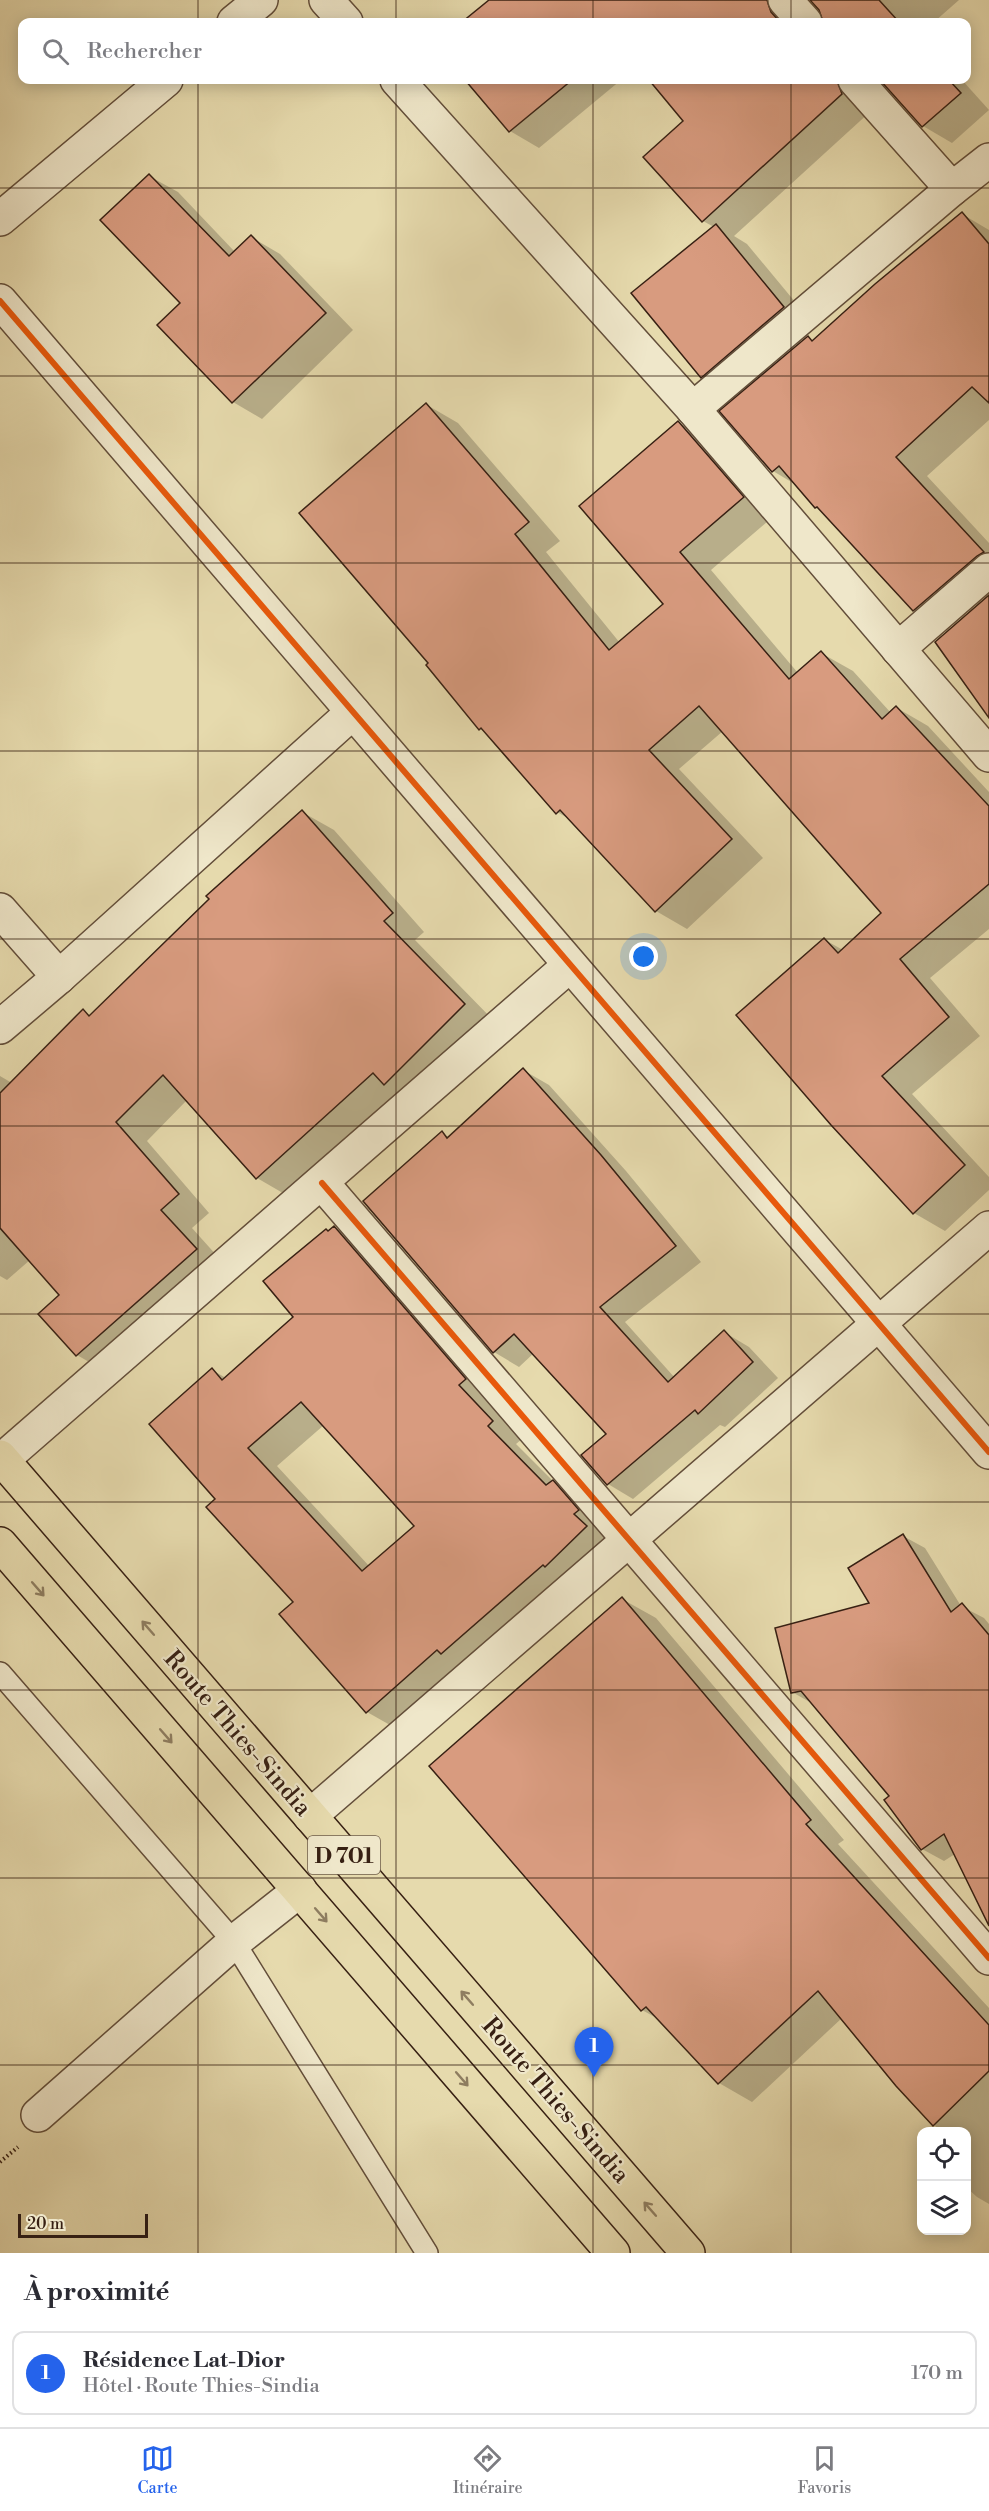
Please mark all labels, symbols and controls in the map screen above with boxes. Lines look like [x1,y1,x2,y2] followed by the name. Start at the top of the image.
[18,18,971,84] search box
[39,35,72,68] icon: search
[87,38,202,65] text: Rechercher
[629,942,658,971] your location
[31,1581,45,1596] one-way arrow
[141,1620,154,1636] one-way arrow
[157,1645,318,1823] street label: Route Thies-Sindia
[159,1728,173,1743] one-way arrow
[308,1836,380,1874] road number: D 701
[314,1907,328,1922] one-way arrow
[461,1990,474,2006] one-way arrow
[475,2012,636,2190] street label: Route Thies-Sindia
[574,2028,614,2077] pin: 1
[455,2071,469,2086] one-way arrow
[917,2127,971,2235] map controls
[917,2127,971,2181] button: locate
[917,2181,971,2235] button: layers
[643,2202,657,2217] one-way arrow
[18,2211,148,2238] scale bar
[27,2214,64,2234] text: 20 m
[24,2276,169,2308] text: À proximité
[83,2347,285,2374] text: Résidence Lat-Dior
[41,2361,50,2386] text: 1
[911,2361,963,2386] text: 170 m
[83,2374,320,2399] text: Hôtel · Route Thies-Sindia
[138,2442,178,2498] tab: Carte
[453,2442,523,2498] tab: Itinéraire
[798,2442,851,2498] tab: Favoris

